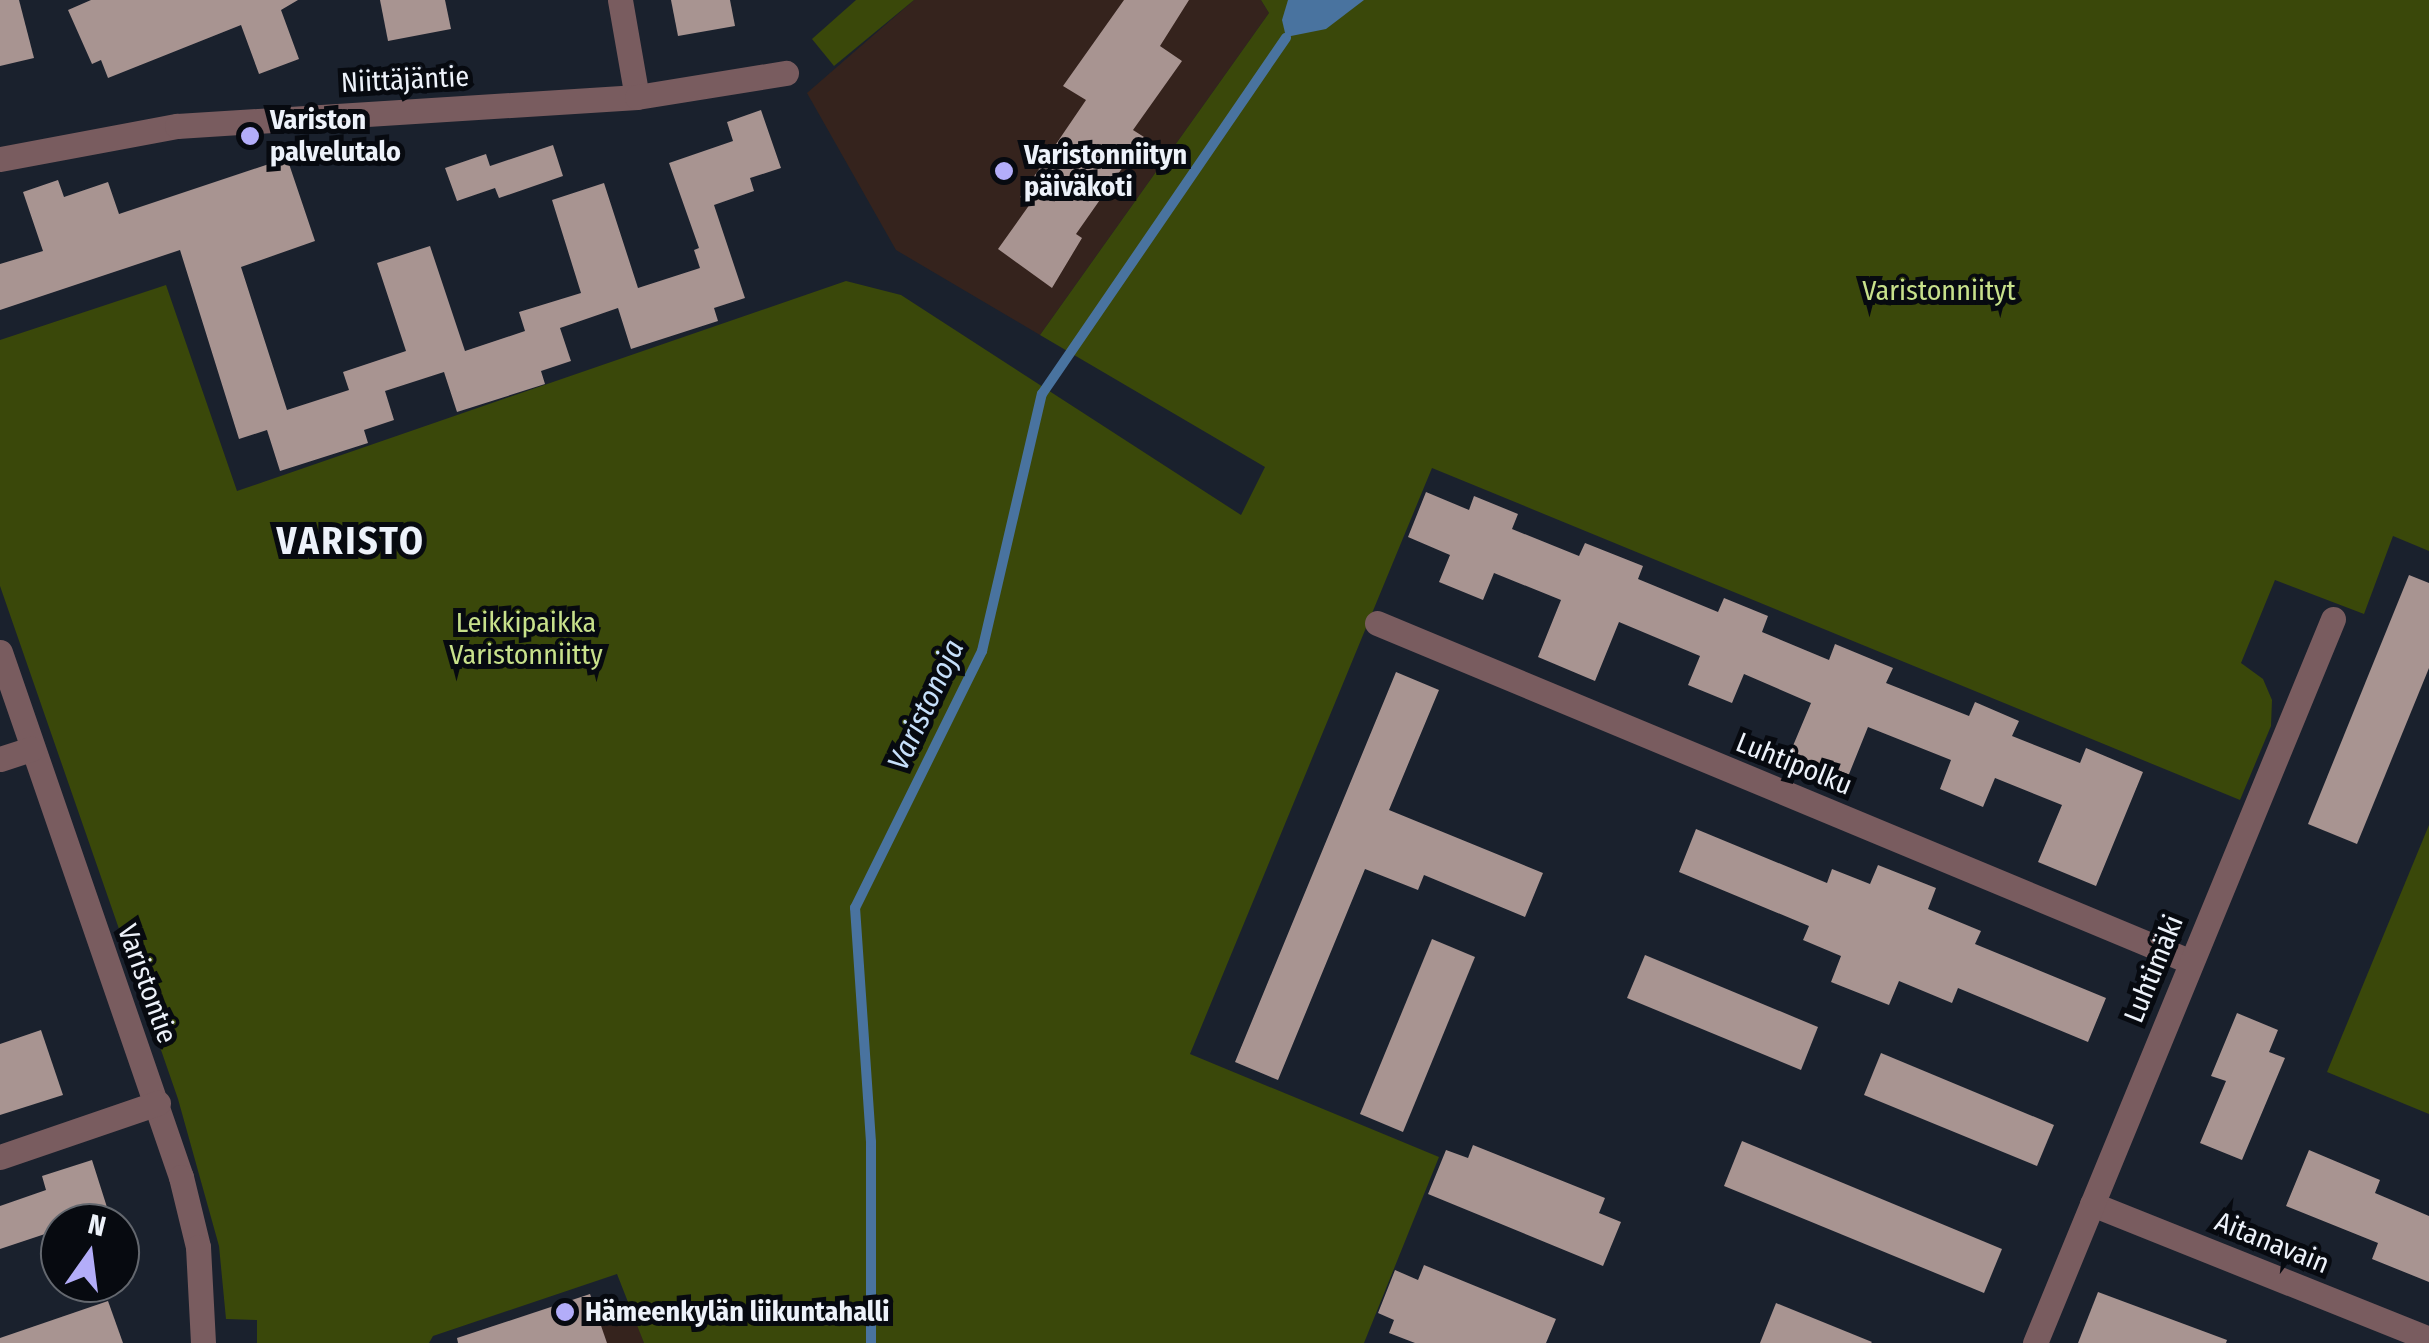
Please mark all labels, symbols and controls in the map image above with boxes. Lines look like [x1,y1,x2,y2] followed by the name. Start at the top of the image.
[340,60,470,100] street label: Niittäjäntie
[270,103,401,169] place label: Variston palvelutalo
[239,125,261,147] marker: Variston palvelutalo
[1024,138,1187,204] place label: Varistonniityn päiväkoti
[993,160,1015,182] marker: Varistonniityn päiväkoti
[1862,274,2016,308] park label: Varistonniityt
[276,519,426,565] district label: VARISTO
[449,606,603,672] park label: Leikkipaikka Varistonniitty
[880,634,972,776] water label: Varistonoja
[1731,726,1857,802] street label: Luhtipolku
[2117,910,2191,1028] street label: Luhtimäki
[110,920,184,1048] street label: Varistontie
[40,1203,140,1303] north arrow
[2210,1205,2334,1281] street label: Aitanavain
[85,1207,109,1243] text: N
[585,1295,889,1329] place label: Hämeenkylän liikuntahalli
[554,1301,576,1323] marker: Hämeenkylän liikuntahalli

